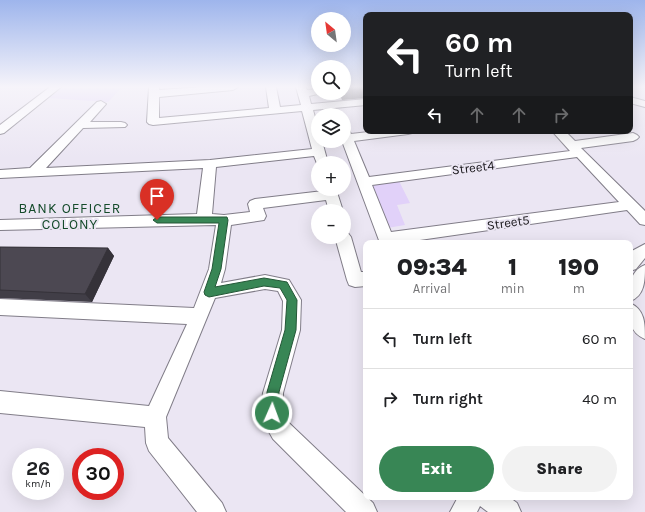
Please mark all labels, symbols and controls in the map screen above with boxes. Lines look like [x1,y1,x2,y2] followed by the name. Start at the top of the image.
[311,12,351,52] north arrow
[311,12,351,244] map controls
[445,26,513,59] text: 60 m
[379,28,431,80] icon: left
[311,60,351,100] button: search
[445,60,513,82] text: Turn left
[424,104,446,126] icon: left
[466,104,488,126] icon: ahead
[508,104,530,126] icon: ahead
[550,104,572,126] icon: right
[311,108,351,148] button: layers
[311,156,351,196] button: +
[451,157,495,178] street label: Street4
[140,179,174,220] pin
[146,185,168,207] icon: arrive
[19,200,121,233] district label: BANK OFFICER COLONY
[311,204,351,244] button: −
[486,212,530,233] street label: Street5
[397,253,467,281] text: 09:34
[508,253,517,281] text: 1
[558,253,599,281] text: 190
[413,281,451,296] text: Arrival
[501,281,525,296] text: min
[573,281,585,296] text: m
[379,328,401,350] icon: left
[413,330,472,348] text: Turn left
[582,330,617,348] text: 60 m
[379,388,401,410] icon: right
[413,390,483,408] text: Turn right
[582,390,617,408] text: 40 m
[251,392,293,434] position arrow
[379,446,494,492] button: Exit
[502,446,617,492] button: Share
[72,448,124,500] speed limit sign: 30
[26,457,50,480] text: 26
[25,478,51,490] text: km/h

